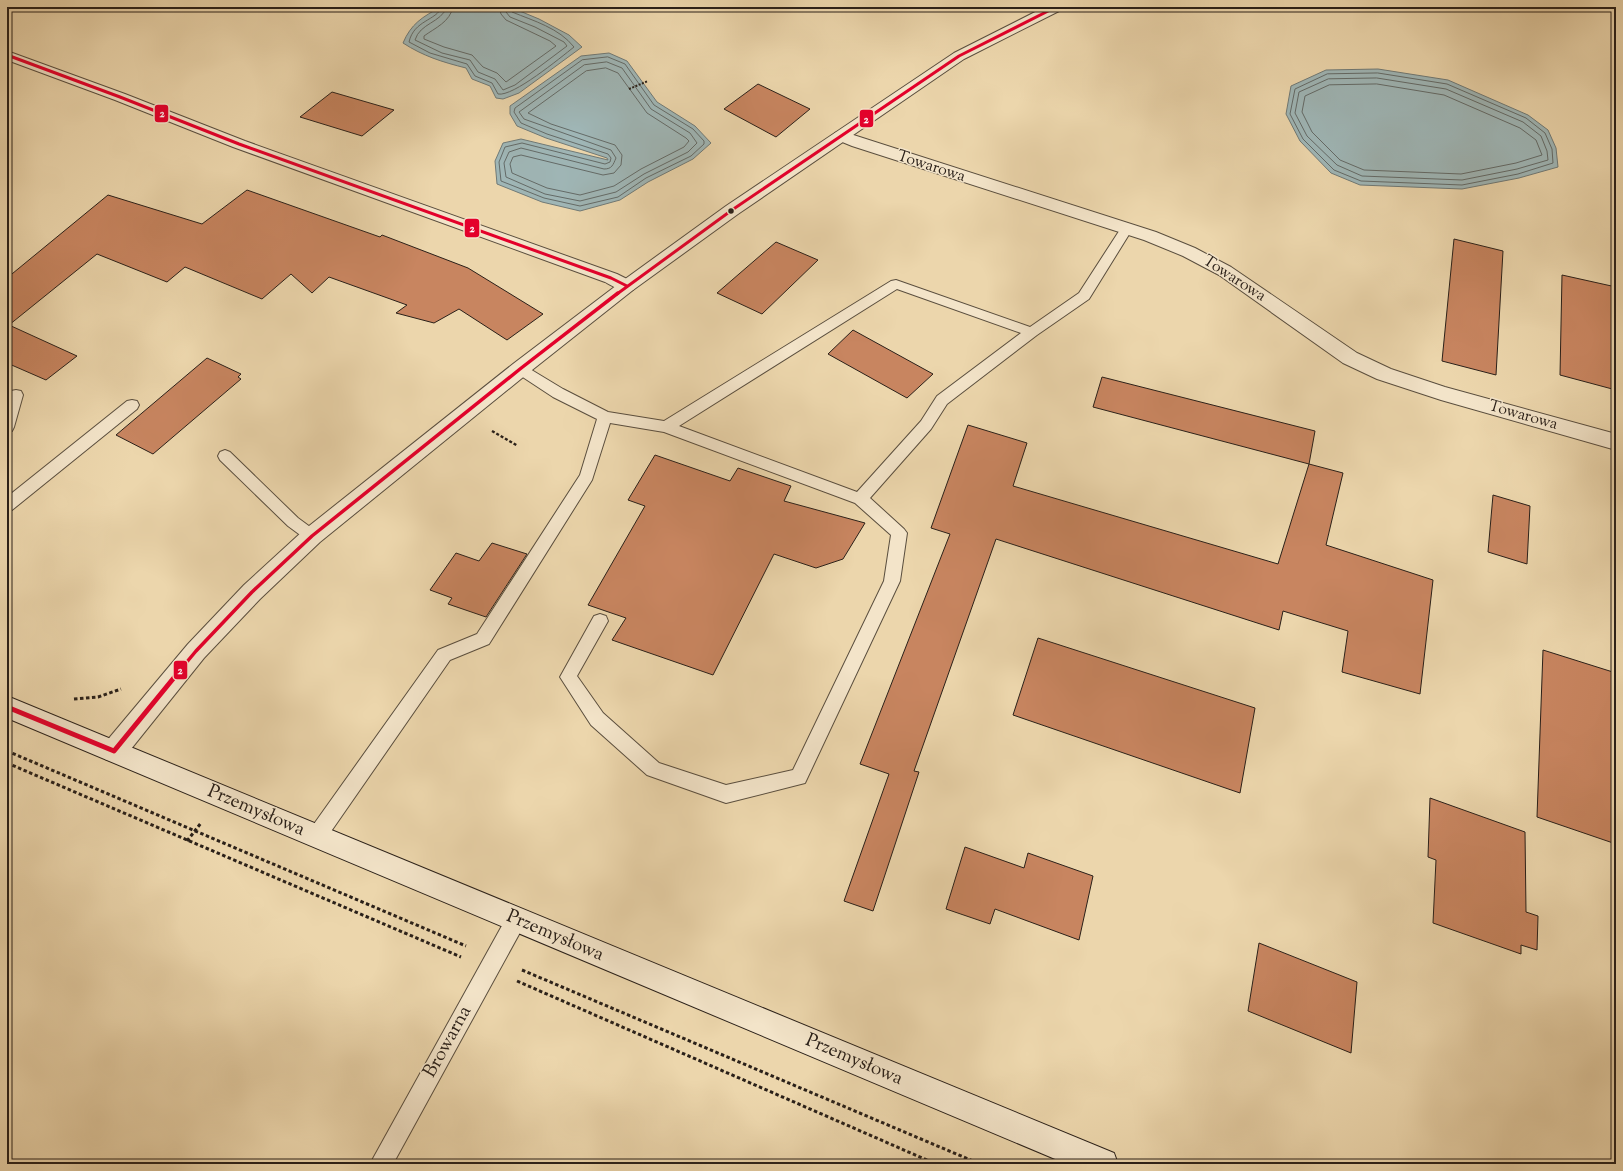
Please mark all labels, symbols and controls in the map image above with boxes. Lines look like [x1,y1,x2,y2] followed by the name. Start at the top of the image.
[154,104,169,123] line badge: 2
[159,106,165,122] text: 2
[859,109,874,128] line badge: 2
[863,112,869,128] text: 2
[894,145,969,189] street label: Towarowa
[726,206,736,216] unlabelled marker
[464,218,480,238] line badge: 2
[469,221,475,237] text: 2
[1198,250,1271,308] street label: Towarowa
[1486,395,1561,437] street label: Towarowa
[173,660,188,680] line badge: 2
[177,663,183,679] text: 2
[203,778,309,844] street label: Przemysłowa
[502,903,608,969] street label: Przemysłowa
[417,1001,479,1083] street label: Browarna
[801,1027,907,1093] street label: Przemysłowa

